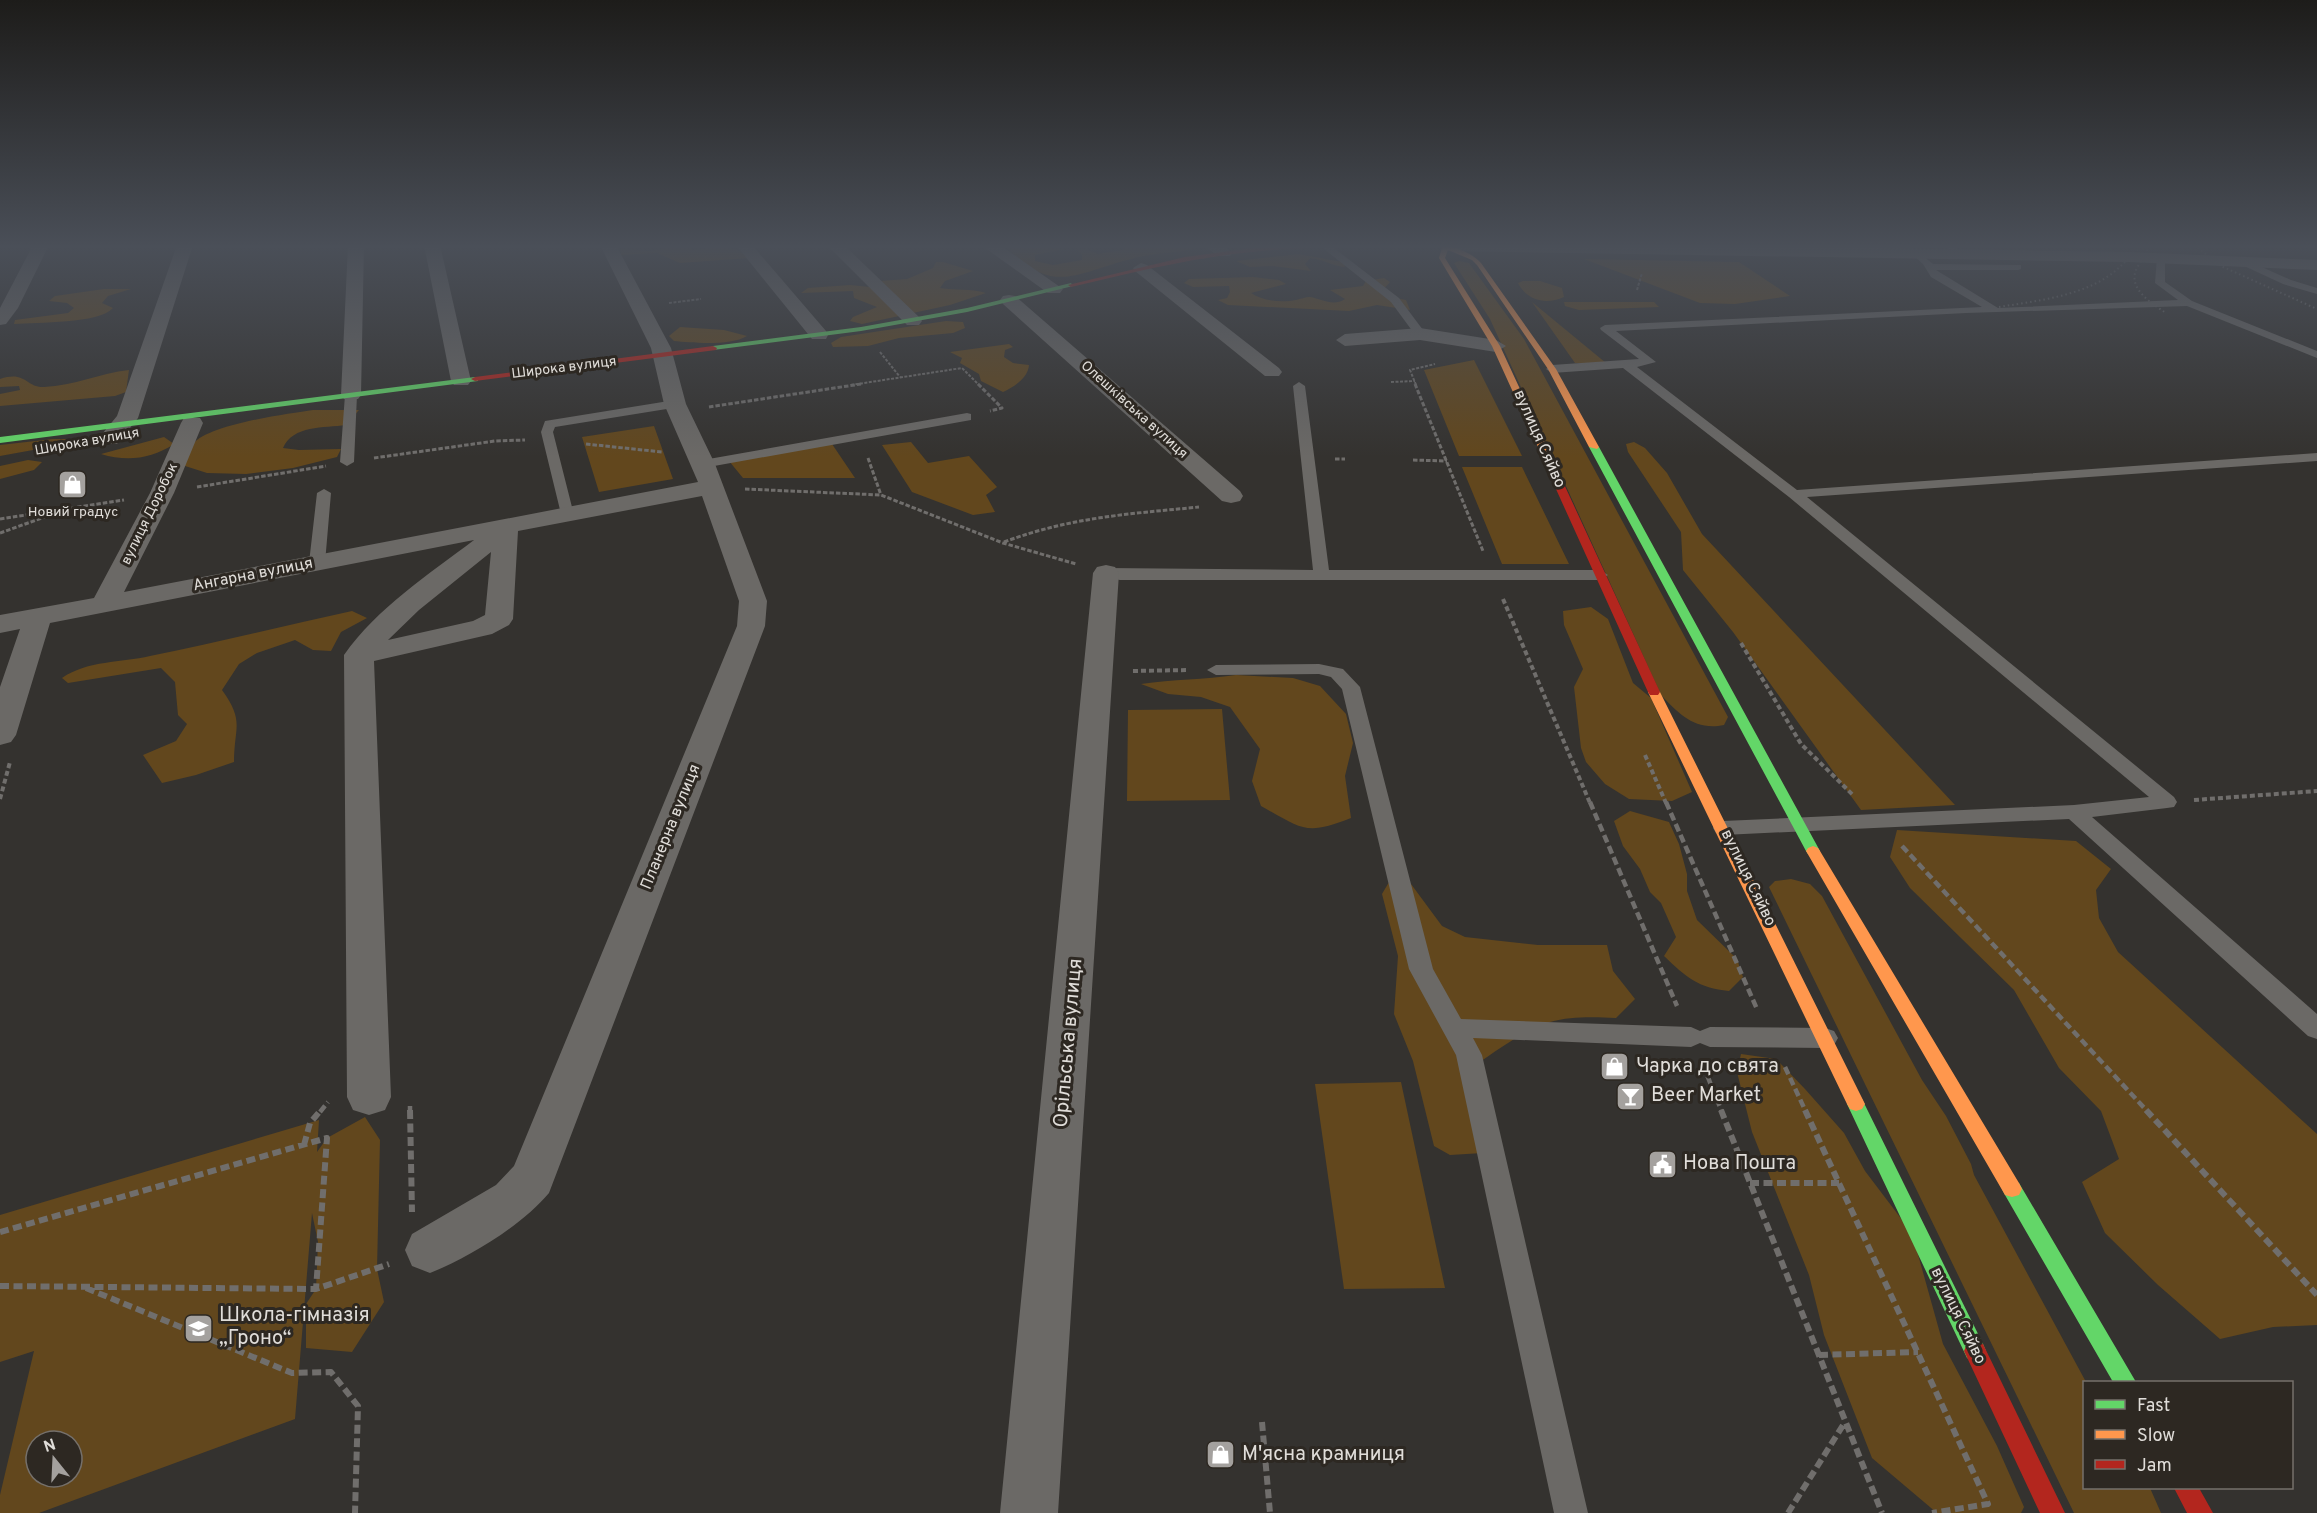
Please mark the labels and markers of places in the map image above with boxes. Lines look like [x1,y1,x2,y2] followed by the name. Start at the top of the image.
[57,469,89,501] shop icon: Новий градус
[28,504,118,521] place label: Новий градус
[1599,1051,1631,1083] shop icon: Чарка до свята
[1636,1054,1779,1080] place label: Чарка до свята
[1614,1080,1646,1112] bar icon: Beer Market
[1651,1083,1761,1109] place label: Beer Market
[1646,1148,1678,1180] public building icon: Нова Пошта
[1683,1151,1796,1177] place label: Нова Пошта
[219,1303,370,1352] place label: Школа-гімназія „Гроно“
[182,1312,214,1344] school or university icon: Школа-гімназія „Гроно“
[1205,1439,1237,1471] shop icon: М'ясна крамниця
[1242,1442,1405,1468] place label: М'ясна крамниця

